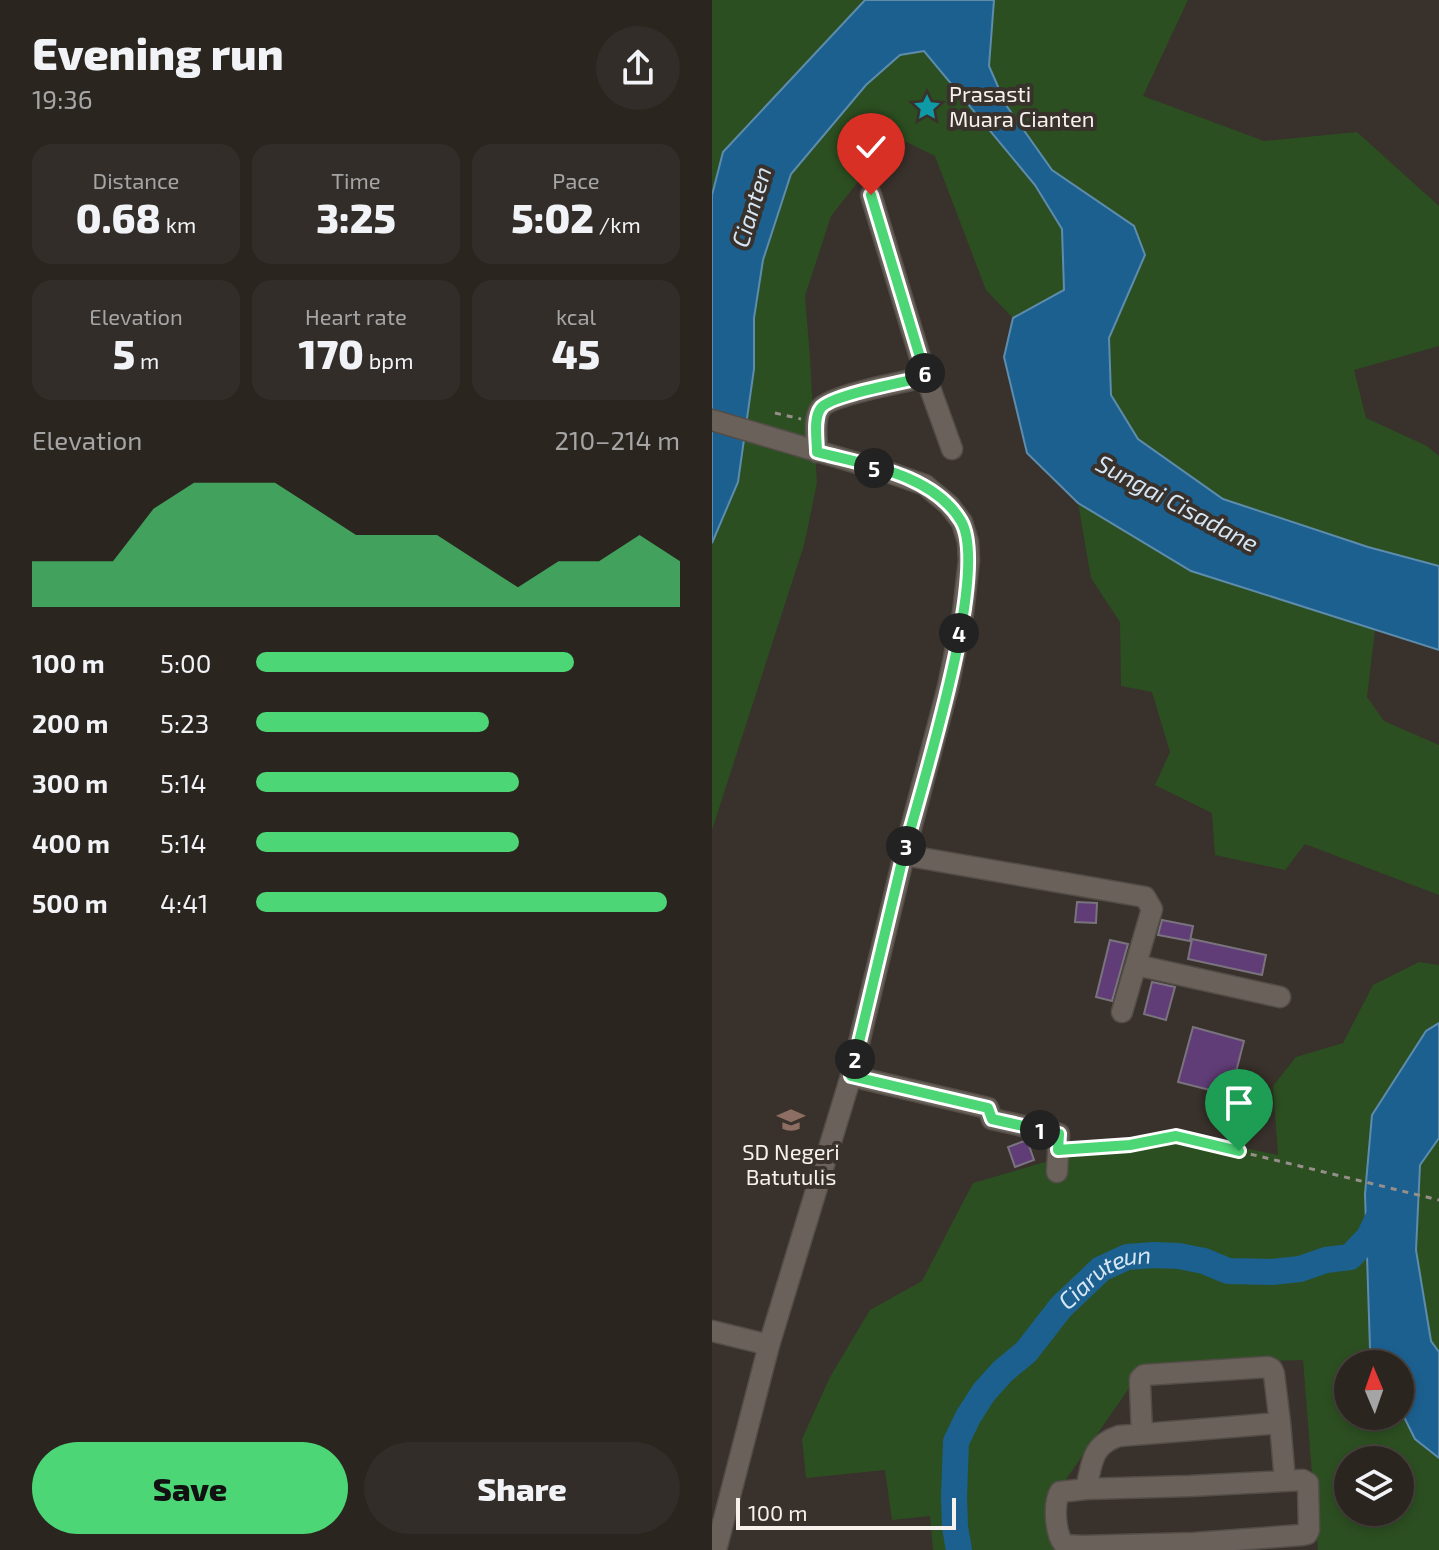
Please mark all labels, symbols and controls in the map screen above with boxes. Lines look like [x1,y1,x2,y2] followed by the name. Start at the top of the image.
[32,26,284,79] text: Evening run
[596,26,680,110] button: share
[949,80,1095,131] place label: Prasasti Muara Cianten
[32,83,93,114] text: 19:36
[912,92,942,122] place icon: Prasasti Muara Cianten
[837,113,905,195] pin
[849,125,893,169] icon: check
[725,163,777,250] water label: Cianten
[93,167,179,193] text: Distance
[331,167,381,193] text: Time
[552,167,600,193] text: Pace
[76,193,161,241] text: 0.68
[316,193,396,241] text: 3:25
[511,193,594,241] text: 5:02
[161,211,196,237] text: km
[594,211,641,237] text: /km
[89,303,183,329] text: Elevation
[305,303,407,329] text: Heart rate
[556,303,596,329] text: kcal
[113,329,135,377] text: 5
[299,329,364,377] text: 170
[552,329,600,377] text: 45
[135,347,159,373] text: m
[364,347,413,373] text: bpm
[905,353,945,393] pin: 6
[919,360,931,386] text: 6
[32,424,142,455] text: Elevation
[554,424,680,455] text: 210–214 m
[854,448,894,488] pin: 5
[1092,448,1264,558] water label: Sungai Cisadane
[868,455,880,481] text: 5
[939,613,979,653] pin: 4
[952,620,966,646] text: 4
[32,647,105,678] text: 100 m
[160,647,211,678] text: 5:00
[32,707,108,738] text: 200 m
[160,707,209,738] text: 5:23
[32,767,108,798] text: 300 m
[160,767,206,798] text: 5:14
[886,826,926,866] pin: 3
[32,827,110,858] text: 400 m
[160,827,206,858] text: 5:14
[900,833,912,859] text: 3
[32,887,108,918] text: 500 m
[160,887,208,918] text: 4:41
[835,1039,875,1079] pin: 2
[849,1046,861,1072] text: 2
[1205,1069,1273,1151] pin
[1217,1081,1261,1125] icon: arrive
[776,1105,806,1135] school or university icon: SD Negeri Batutulis
[1020,1110,1060,1150] pin: 1
[1035,1117,1045,1143] text: 1
[742,1138,840,1189] place label: SD Negeri Batutulis
[1051,1239,1152,1315] water label: Ciaruteun
[1334,1350,1414,1430] north arrow
[1334,1350,1414,1526] map controls
[32,1442,348,1534] button: Save
[364,1442,680,1534] button: Share
[1334,1446,1414,1526] button: layers
[736,1494,956,1530] scale bar
[748,1499,807,1525] text: 100 m

